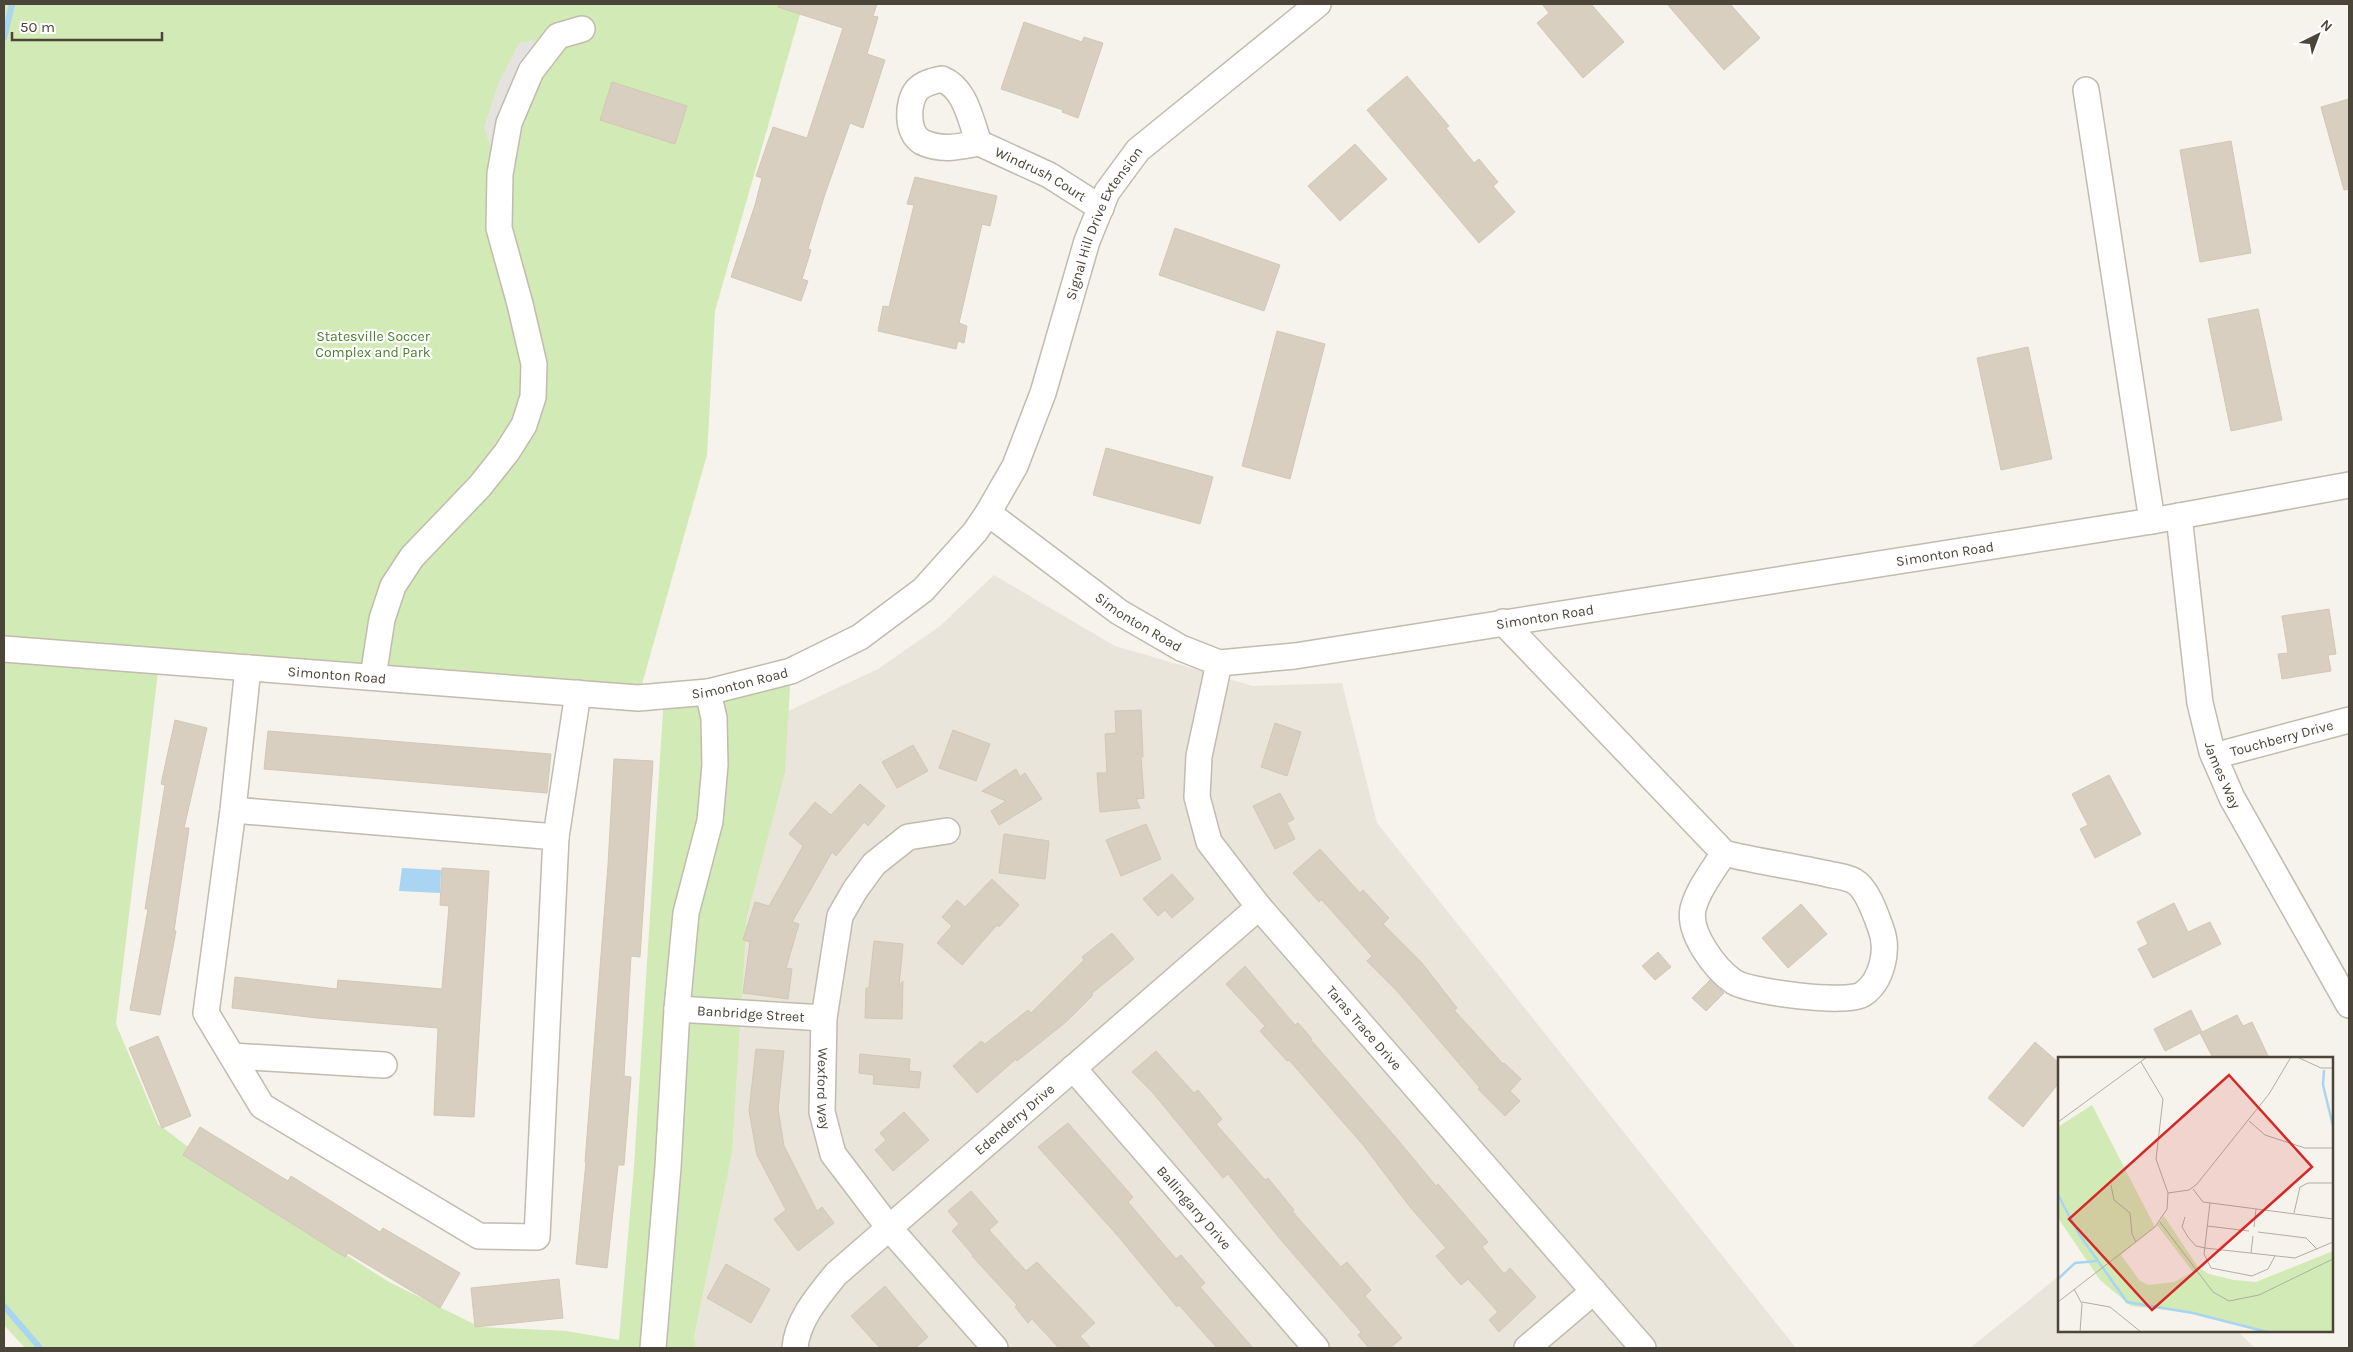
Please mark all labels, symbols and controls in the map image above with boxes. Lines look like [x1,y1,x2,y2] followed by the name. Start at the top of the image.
[12,10,162,42] scale bar
[2293,10,2343,60] north arrow
[2317,16,2336,35] text: N
[20,18,55,36] text: 50 m
[992,143,1090,205] street label: Windrush Court
[1062,143,1146,302] street label: Signal Hill Drive Extension
[315,328,431,361] park label: Statesville Soccer Complex and Park
[1895,538,1995,570] street label: Simonton Road
[1092,589,1185,655] street label: Simonton Road
[1495,601,1595,633] street label: Simonton Road
[287,662,387,687] street label: Simonton Road
[691,664,790,702] street label: Simonton Road
[2228,716,2335,760] street label: Touchberry Drive
[2201,740,2245,812] street label: James Way
[1323,982,1406,1074] street label: Taras Trace Drive
[697,1002,805,1025] street label: Banbridge Street
[813,1048,835,1132] street label: Wexford Way
[2058,1057,2333,1332] inset map
[971,1080,1058,1159] street label: Edenderry Drive
[1153,1162,1235,1253] street label: Ballingarry Drive

